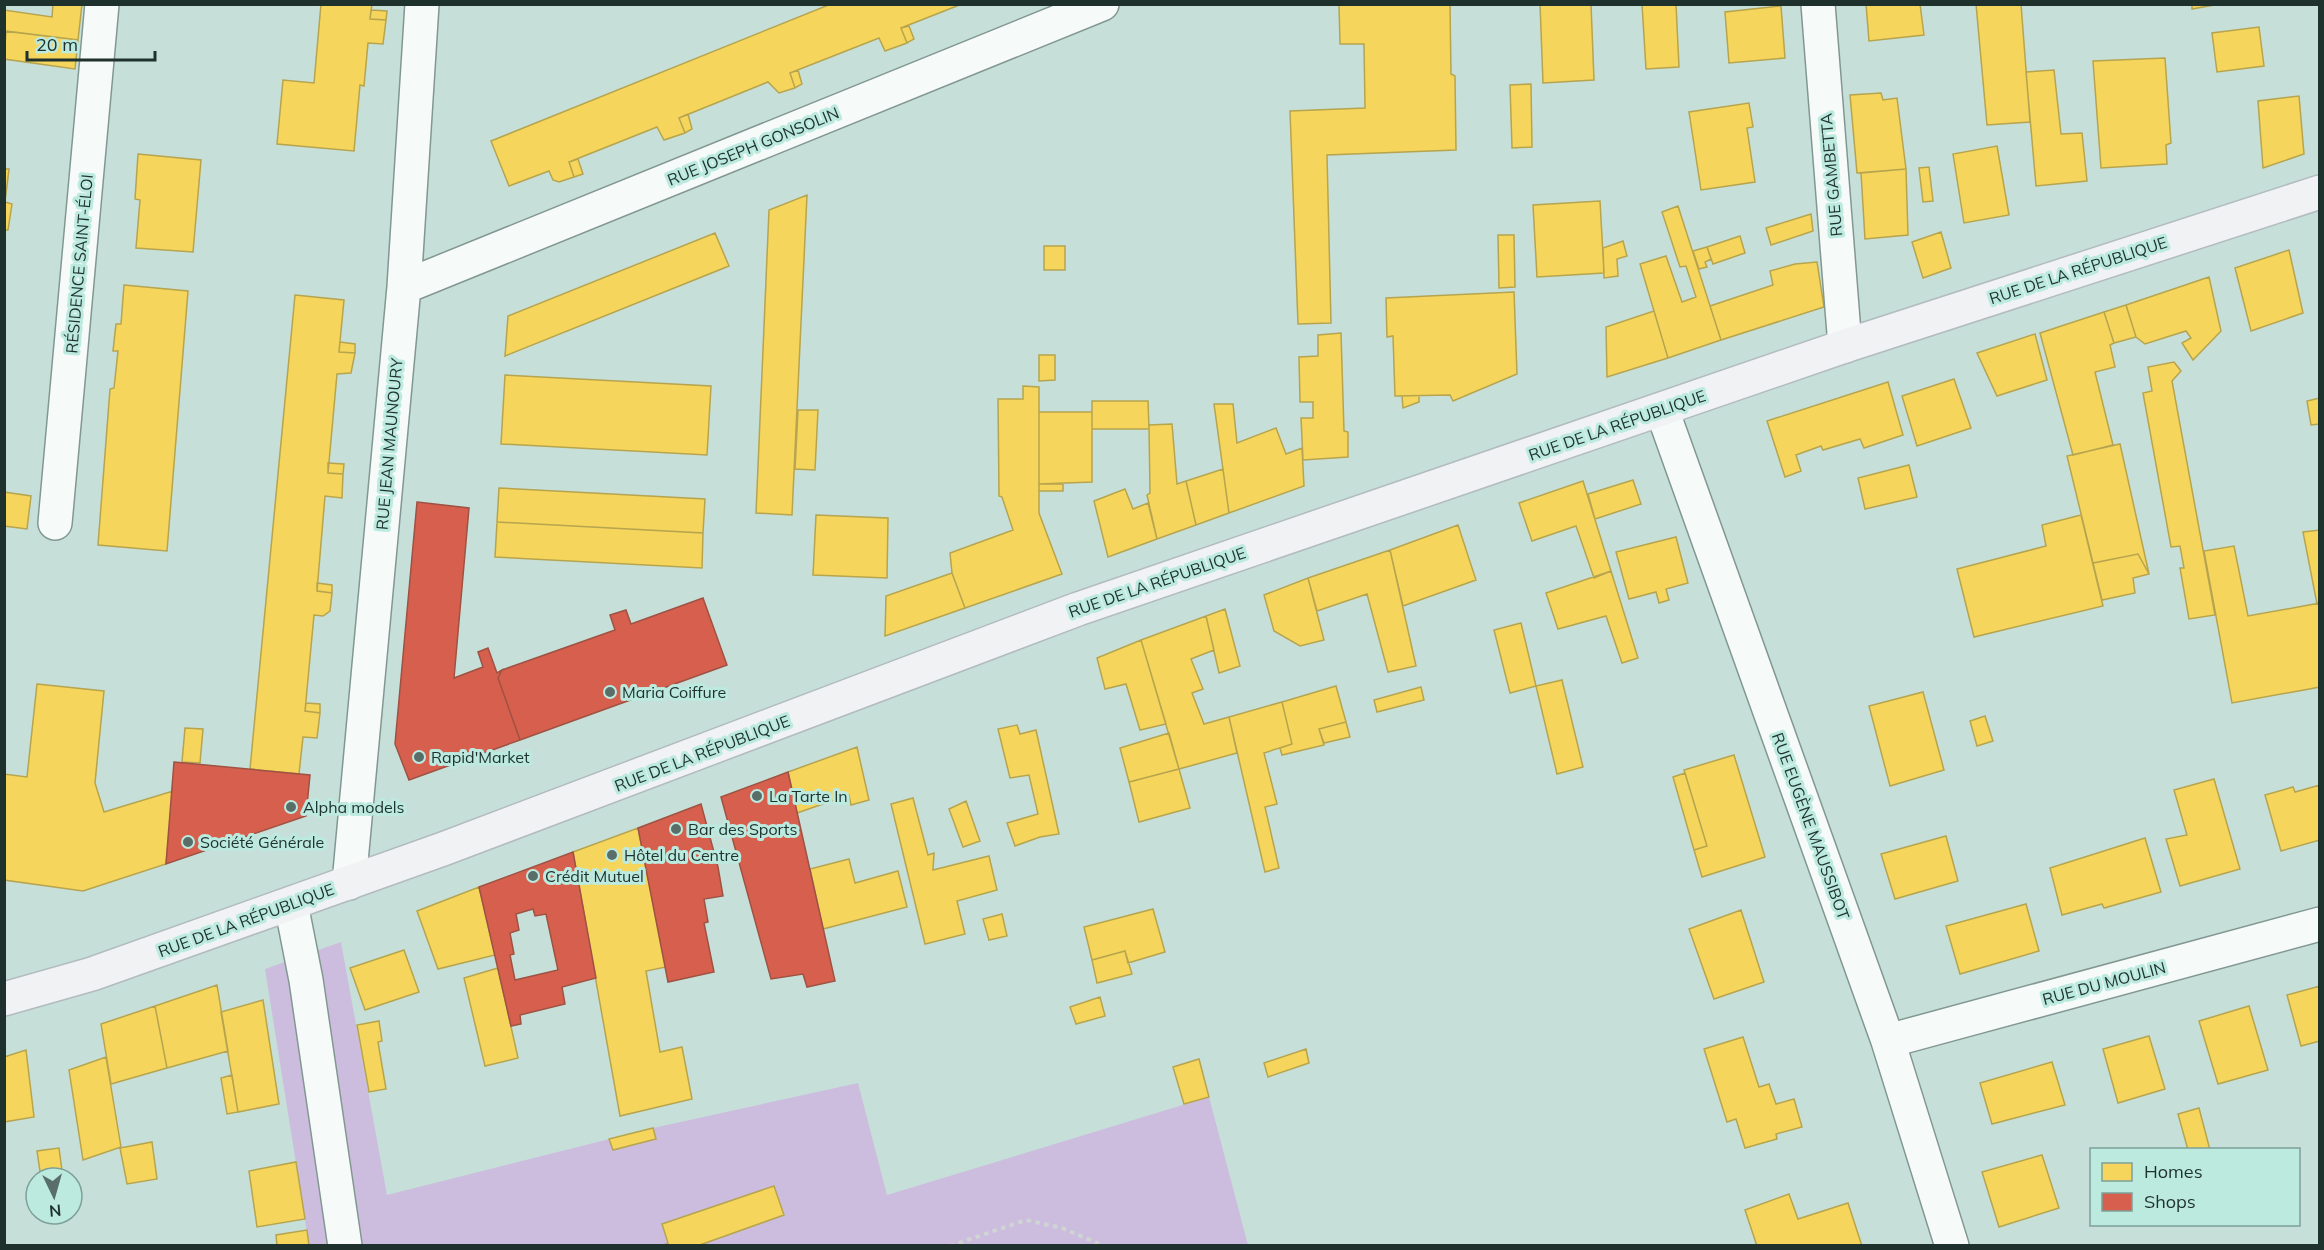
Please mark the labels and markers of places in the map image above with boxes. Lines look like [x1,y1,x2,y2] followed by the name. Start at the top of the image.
[622,682,726,702] place label: Maria Coiffure
[603,685,617,699] marker: Maria Coiffure
[431,747,530,767] place label: Rapid'Market
[412,750,426,764] marker: Rapid'Market
[769,786,848,806] place label: La Tarte In
[750,789,764,803] marker: La Tarte In
[303,797,405,817] place label: Alpha models
[284,800,298,814] marker: Alpha models
[688,819,797,839] place label: Bar des Sports
[669,822,683,836] marker: Bar des Sports
[200,832,324,852] place label: Société Générale
[181,835,195,849] marker: Société Générale
[624,845,739,865] place label: Hôtel du Centre
[605,848,619,862] marker: Hôtel du Centre
[545,866,644,886] place label: Crédit Mutuel
[526,869,540,883] marker: Crédit Mutuel

